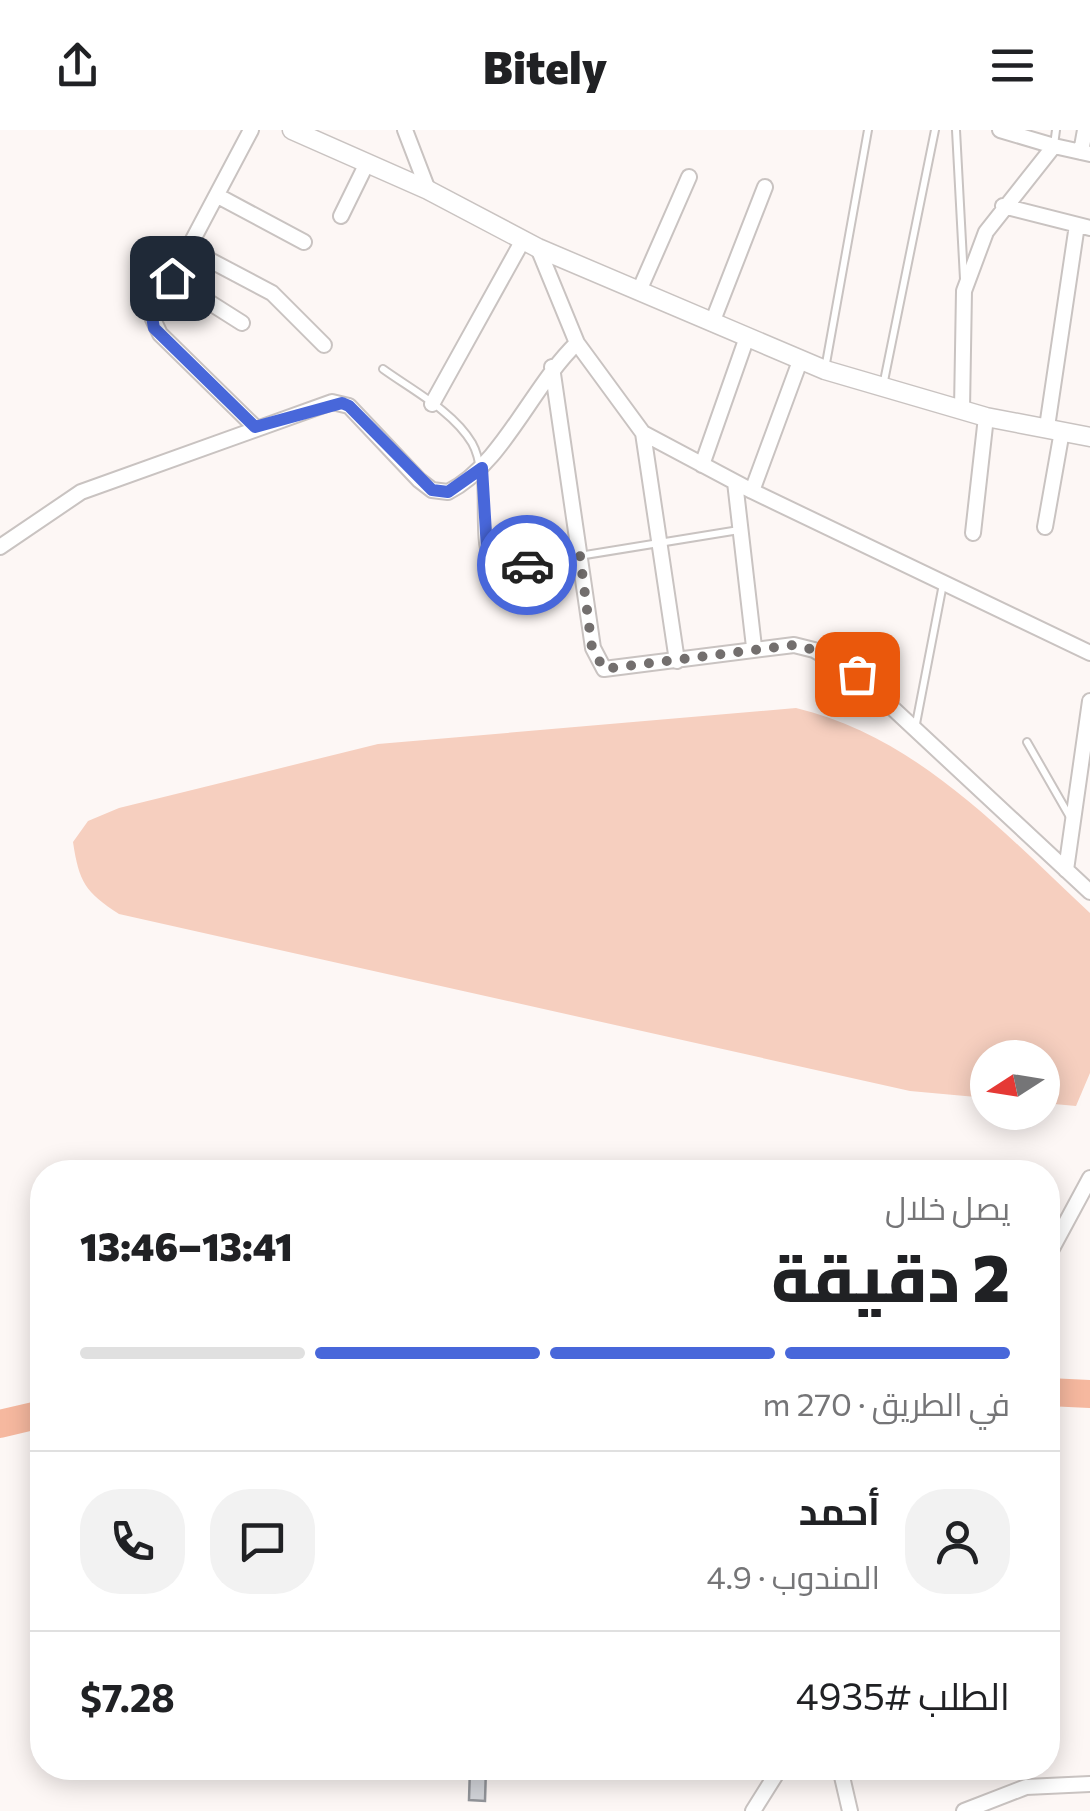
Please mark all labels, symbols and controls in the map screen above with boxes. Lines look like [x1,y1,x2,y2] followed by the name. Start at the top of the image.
[50,38,105,93] icon: share
[483,38,607,93] text: Bitely
[985,38,1040,93] icon: menu
[130,236,215,321] pin
[145,251,200,306] icon: home
[477,515,577,615] courier
[500,538,555,593] icon: car
[815,632,900,717] pin
[830,647,885,702] icon: bag
[970,1040,1060,1130] north arrow
[970,1040,1060,1130] map controls
[885,1187,1010,1227] text: يصل خلال
[80,1222,293,1269] text: 13:41–13:46
[771,1236,1010,1315] text: 2 دقيقة
[763,1383,1010,1423] text: في الطريق · 270 m
[799,1486,880,1533] text: أحمد
[80,1489,185,1594] button: phone
[210,1489,315,1594] button: chat
[905,1489,1010,1594] button: person
[707,1556,880,1596] text: المندوب · 4.9
[796,1671,1010,1718] text: الطلب #4935
[80,1673,175,1720] text: $7.28

